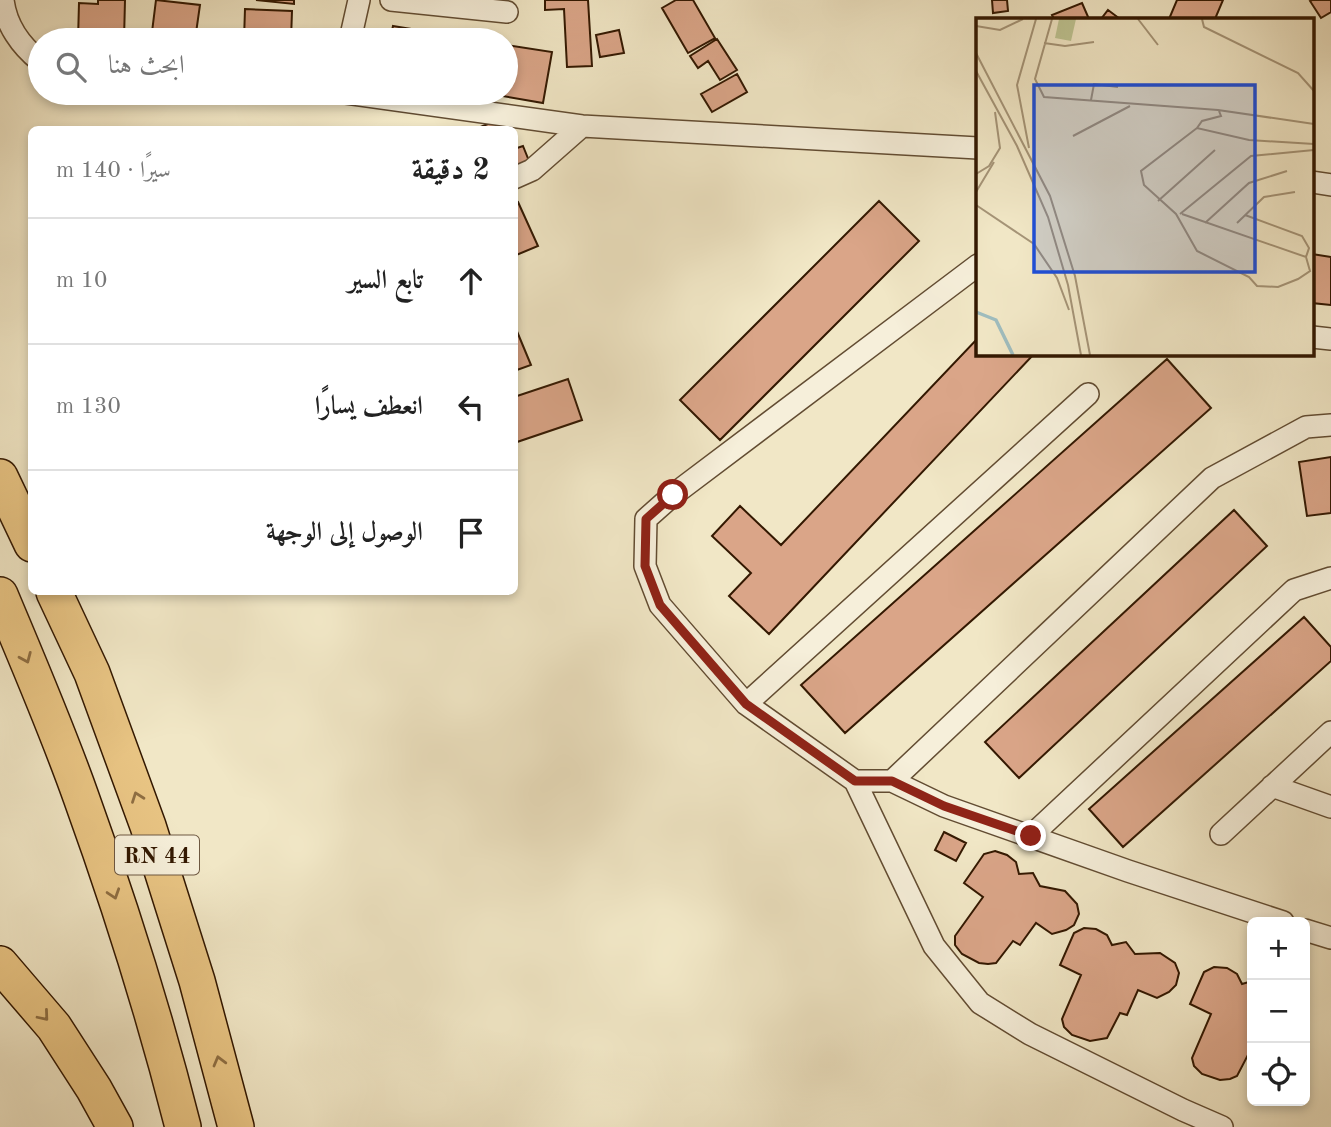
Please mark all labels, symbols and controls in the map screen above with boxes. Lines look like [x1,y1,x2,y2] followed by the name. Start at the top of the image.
[976,18,1314,355] inset map
[28,28,518,105] search box
[52,48,90,86] icon: search
[108,53,185,79] text: ابحث هنا
[412,156,490,186] text: 2 دقيقة
[56,159,171,182] text: سيرًا · 140 m
[452,262,490,300] icon: ahead
[348,268,423,294] text: تابع السير
[56,269,107,292] text: 10 m
[452,388,490,426] icon: left
[315,394,423,420] text: انعطف يسارًا
[56,395,121,418] text: 130 m
[657,479,688,510] route start
[452,514,490,552] icon: arrive
[266,520,423,546] text: الوصول إلى الوجهة
[18,651,32,663] one-way arrow
[131,791,145,803] one-way arrow
[1015,820,1046,851] route end
[115,835,199,874] road number: RN 44
[106,888,120,900] one-way arrow
[1247,917,1310,1106] map controls
[1247,917,1310,980] button: +
[1247,980,1310,1043] button: −
[36,1008,48,1021] one-way arrow
[1247,1043,1310,1106] button: locate
[213,1055,227,1067] one-way arrow

